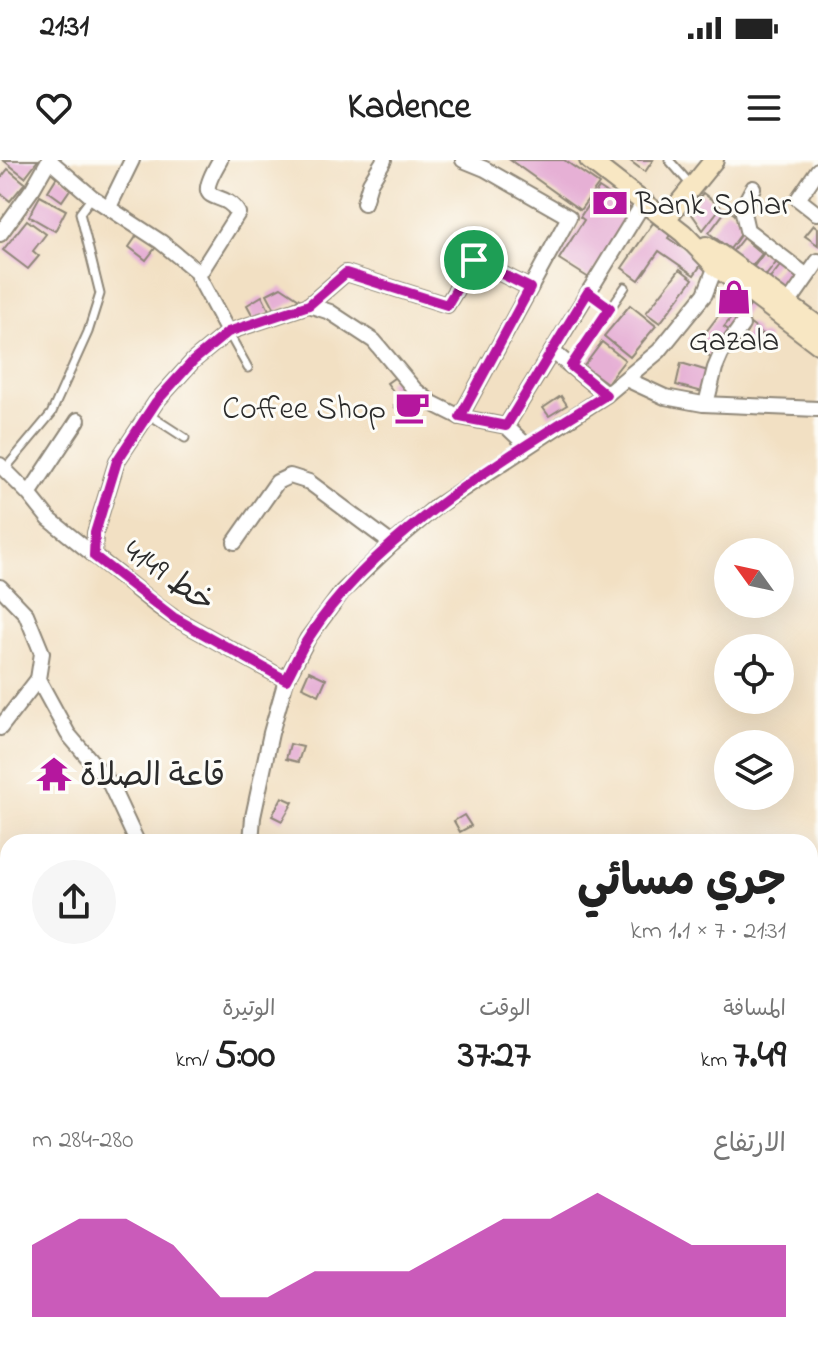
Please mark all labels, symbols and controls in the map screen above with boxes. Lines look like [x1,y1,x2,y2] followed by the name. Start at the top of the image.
[40,6,89,50] text: 21:31
[347,82,471,135] text: Kadence
[32,86,76,130] icon: heart
[742,86,786,130] icon: menu
[635,183,791,230] place label: Bank Sohar
[591,184,629,222] bank icon: Bank Sohar
[440,226,508,294] pin
[452,238,496,282] icon: arrive
[715,278,753,316] shop icon: Gazala
[689,319,779,366] place label: Gazala
[222,387,386,434] place label: Coffee Shop
[393,388,431,426] cafe icon: Coffee Shop
[113,529,223,627] street label: 4149 خط
[714,538,794,618] north arrow
[714,538,794,810] map controls
[714,634,794,714] button: locate
[714,730,794,810] button: layers
[80,754,225,801] place label: قاعة الصلاة
[35,755,73,793] temple icon: قاعة الصلاة
[577,851,786,915] text: جري مسائي
[32,860,116,944] button: share
[630,913,786,951] text: 21:31 · 7 × 1.1 km
[222,994,275,1026] text: الوتيرة
[479,994,531,1026] text: الوقت
[723,994,786,1026] text: المسافة
[215,1027,275,1086] text: 5:00
[458,1027,531,1086] text: 37:27
[733,1027,786,1086] text: 7.49
[175,1045,215,1077] text: /km
[701,1045,733,1077] text: km
[32,1122,133,1160] text: 280–284 m
[713,1126,786,1164] text: الارتفاع

